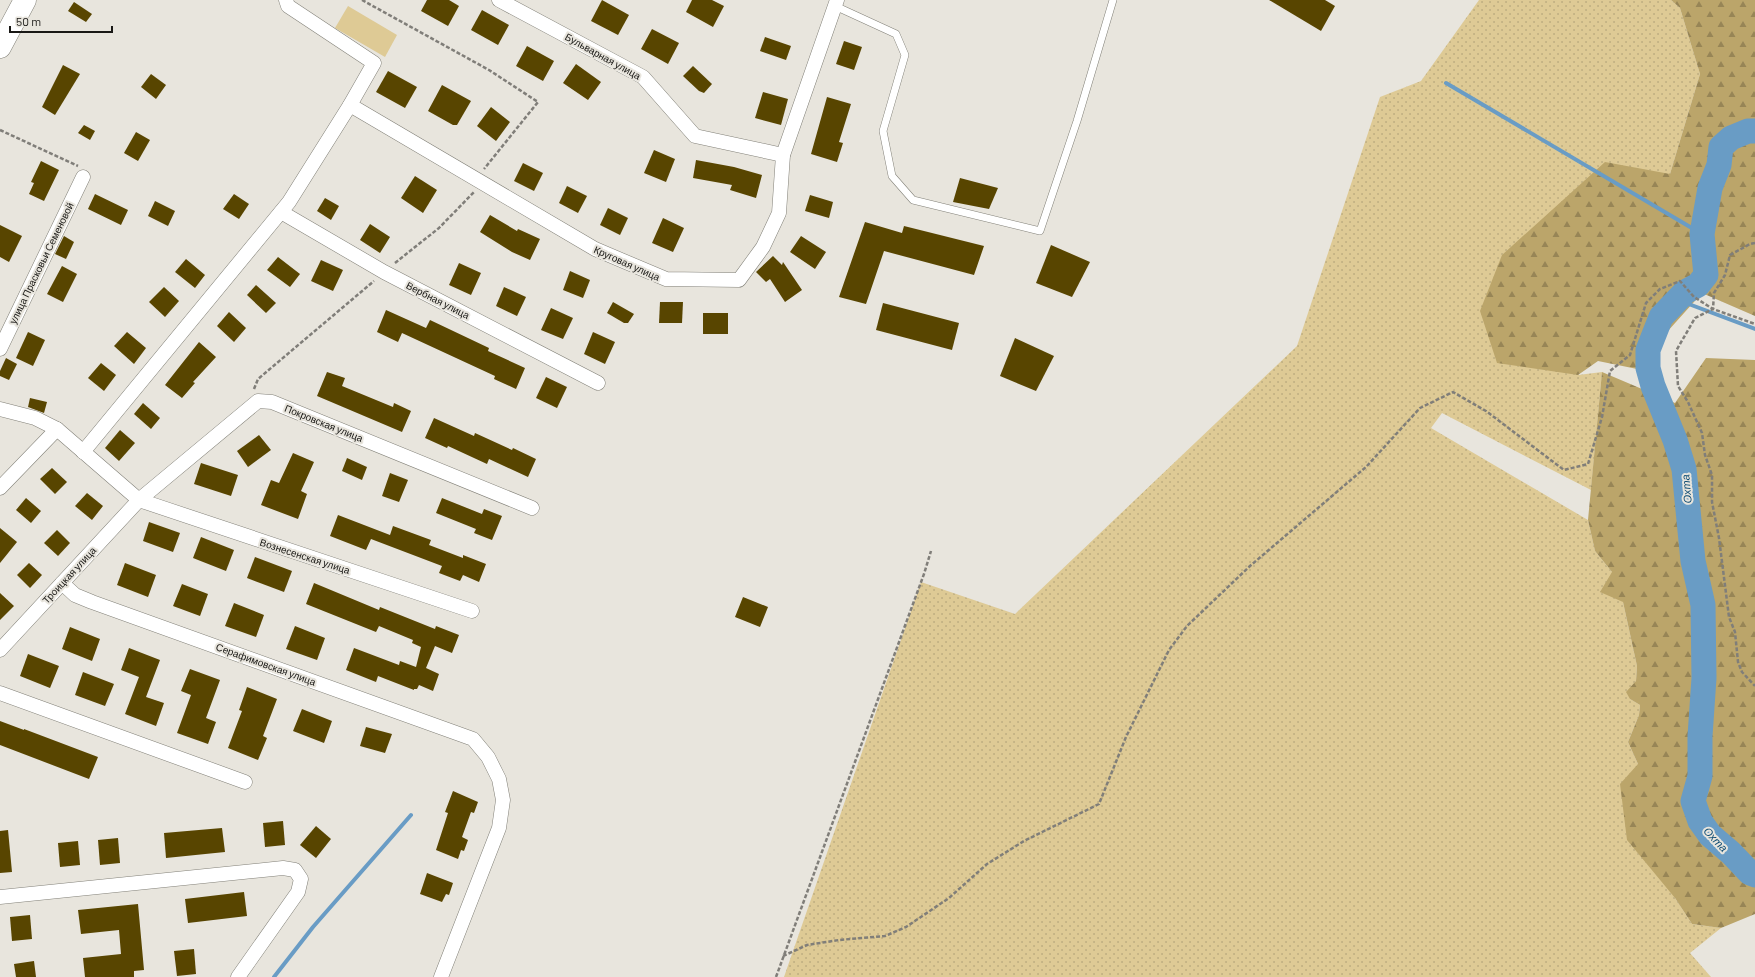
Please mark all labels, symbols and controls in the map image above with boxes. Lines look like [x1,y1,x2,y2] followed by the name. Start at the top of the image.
[10,8,112,34] scale bar
[16,14,41,28] text: 50 m
[563,30,643,82] street label: Бульварная улица
[6,200,76,326] street label: улица Прасковьи Семеновой
[592,243,662,283] street label: Круговая улица
[404,279,472,321] street label: Вербная улица
[283,402,365,444] street label: Покровская улица
[1678,474,1694,504] water label: Охта
[258,536,352,576] street label: Вознесенская улица
[40,544,99,606] street label: Троицкая улица
[214,640,318,688] street label: Серафимовская улица
[1701,824,1731,854] water label: Охта

